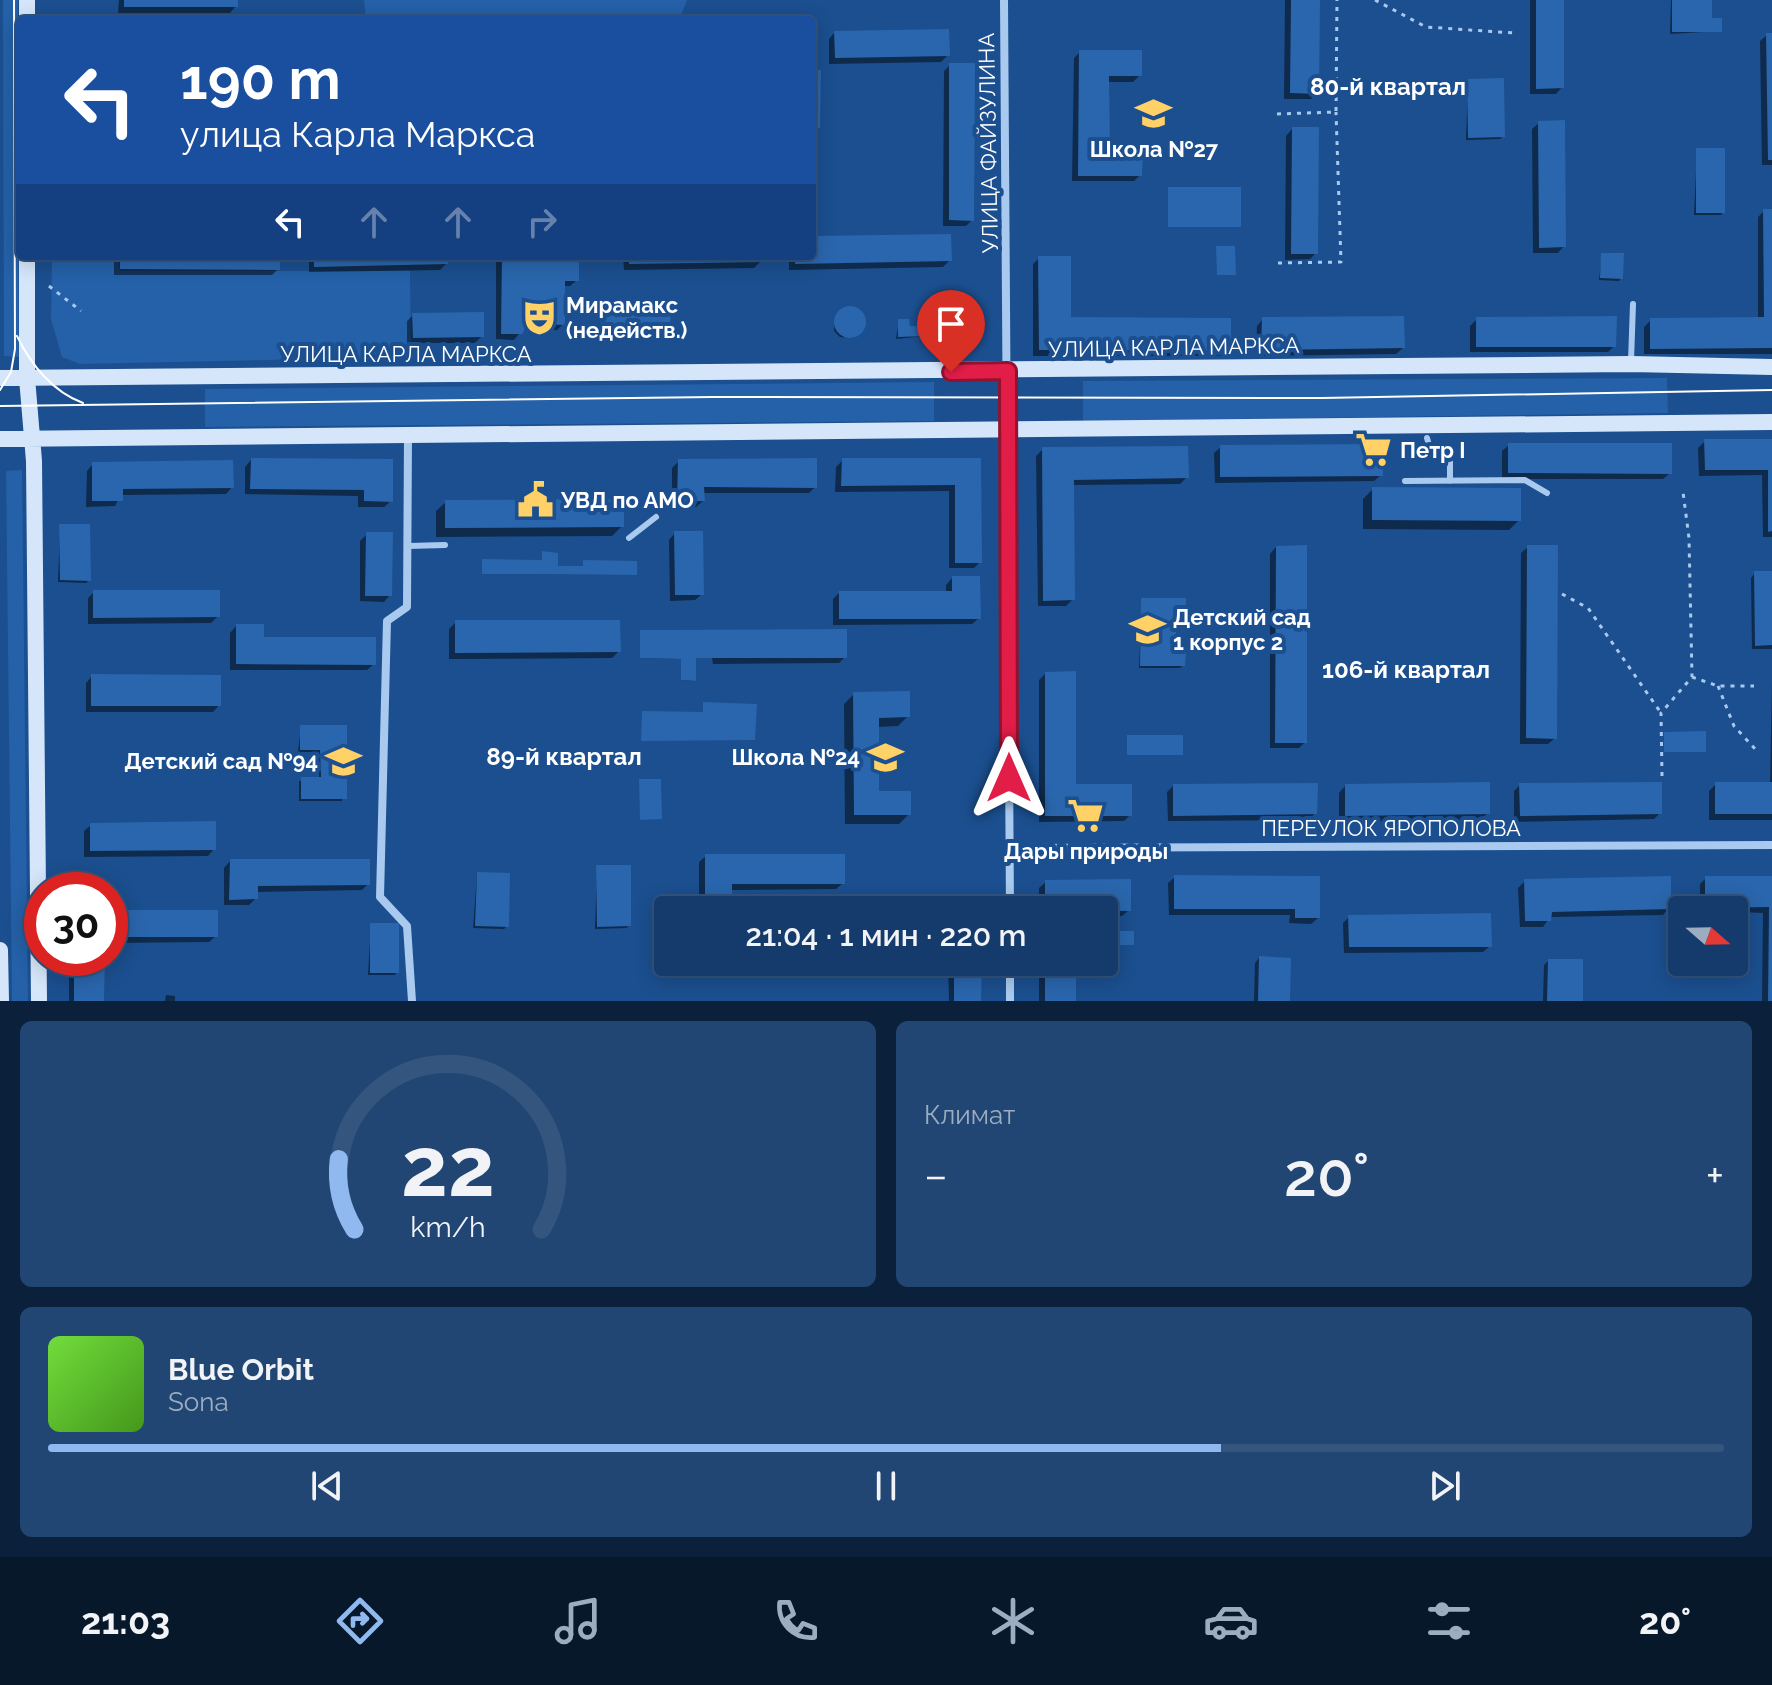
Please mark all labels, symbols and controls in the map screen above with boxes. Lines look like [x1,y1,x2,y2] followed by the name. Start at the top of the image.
[973,32,1003,253] street label: УЛИЦА ФАЙЗУЛИНА
[180,46,341,112] text: 190 m
[48,48,152,152] icon: left
[1310,72,1466,101] district label: 80-й квартал
[1135,94,1173,132] school or university icon: Школа №27
[180,113,535,155] text: улица Карла Маркса
[1090,136,1219,162] place label: Школа №27
[268,200,312,244] icon: left
[352,200,396,244] icon: ahead
[436,200,480,244] icon: ahead
[520,200,564,244] icon: right
[917,290,985,372] pin
[566,292,688,343] place label: Мирамакс (недейств.)
[521,299,559,337] theatre icon: Мирамакс (недейств.)
[929,302,973,346] icon: arrive
[1048,332,1300,362] street label: УЛИЦА КАРЛА МАРКСА
[280,341,532,367] street label: УЛИЦА КАРЛА МАРКСА
[1355,431,1393,469] supermarket icon: Петр I
[1400,437,1466,463] place label: Петр I
[516,481,554,519] public building icon: УВД по АМО
[560,487,694,513] place label: УВД по АМО
[1173,604,1311,655] place label: Детский сад 1 корпус 2
[1128,611,1166,649] school or university icon: Детский сад 1 корпус 2
[1322,655,1490,684] district label: 106-й квартал
[967,736,1051,820] position arrow
[867,738,905,776] school or university icon: Школа №24
[325,742,363,780] school or university icon: Детский сад №94
[486,742,642,771] district label: 89-й квартал
[731,744,860,770] place label: Школа №24
[124,748,318,774] place label: Детский сад №94
[1067,796,1105,834] supermarket icon: Дары природы
[1261,815,1521,841] street label: ПЕРЕУЛОК ЯРОПОЛОВА
[1004,838,1168,864] place label: Дары природы
[24,872,128,976] speed limit sign: 30
[1668,896,1748,976] north arrow
[1668,896,1748,976] map controls
[746,918,1026,953] text: 21:04 · 1 мин · 220 m
[924,1100,1015,1130] text: Климат
[401,1118,495,1215] text: 22
[1284,1140,1369,1210] text: 20°
[924,1150,948,1201] text: −
[1706,1150,1724,1201] text: +
[410,1210,486,1244] text: km/h
[168,1352,314,1387] text: Blue Orbit
[168,1387,229,1417] text: Sona
[305,1464,349,1508] icon: previous
[864,1464,908,1508] icon: pause
[1423,1464,1467,1508] icon: next
[332,1593,388,1649] icon: directions
[550,1593,606,1649] icon: music
[768,1593,824,1649] icon: phone
[985,1593,1041,1649] icon: climate
[1203,1593,1259,1649] icon: car
[1421,1593,1477,1649] icon: filters
[81,1600,170,1642] text: 21:03
[1639,1600,1691,1642] text: 20°

